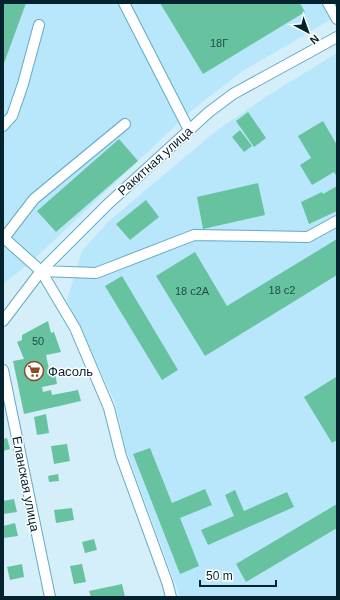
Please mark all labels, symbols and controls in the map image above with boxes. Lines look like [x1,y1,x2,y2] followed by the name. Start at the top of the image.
[288,12,328,52] north arrow
[308,32,321,47] text: N
[210,37,228,49] house number: 18Г
[115,123,196,198] street label: Ракитная улица
[269,284,295,296] house number: 18 с2
[175,285,210,297] house number: 18 с2А
[32,335,44,347] house number: 50
[23,360,45,382] supermarket icon: Фасоль
[48,364,93,379] place label: Фасоль
[9,435,43,534] street label: Еланская улица
[200,562,276,588] scale bar
[206,569,233,583] text: 50 m

